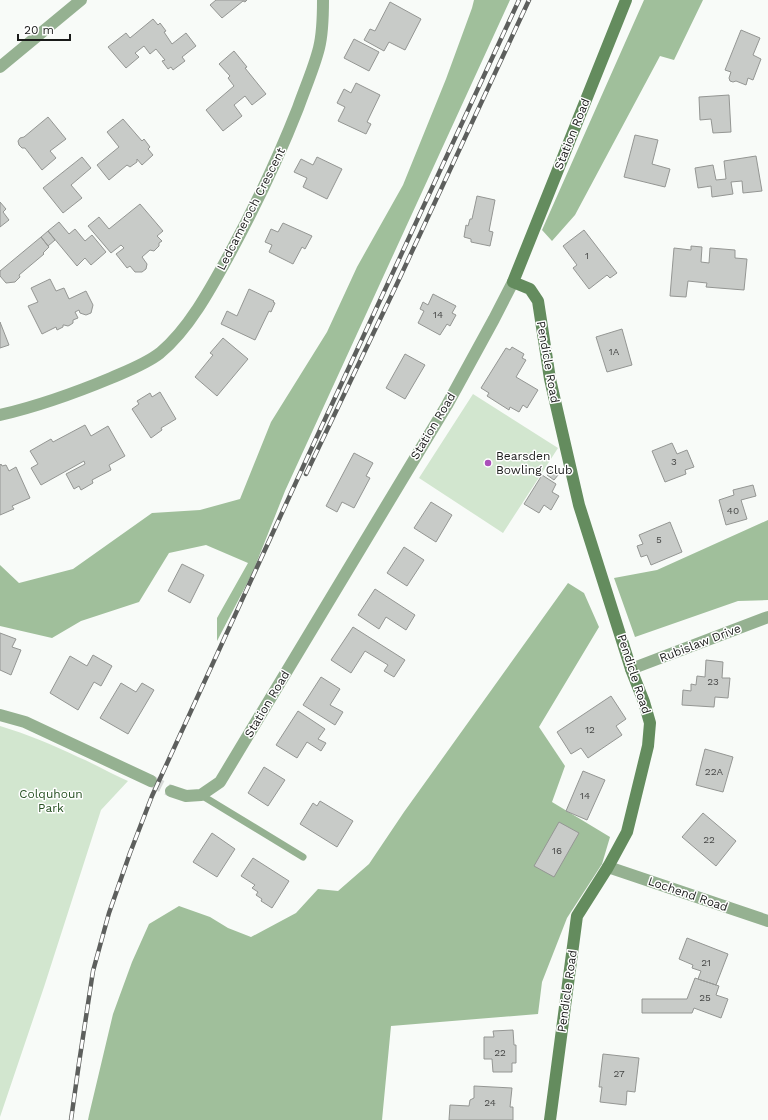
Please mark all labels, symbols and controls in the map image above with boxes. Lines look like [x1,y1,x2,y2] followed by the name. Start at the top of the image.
[18,16,70,42] scale bar
[24,23,54,37] text: 20 m
[551,96,593,172] street label: Station Road
[214,145,288,273] street label: Ledcameroch Crescent
[585,250,589,261] house number: 1
[433,309,443,320] house number: 14
[534,320,562,404] street label: Pendicle Road
[609,346,620,357] house number: 1A
[408,390,458,462] street label: Station Road
[496,449,572,477] place label: Bearsden Bowling Club
[671,456,677,467] house number: 3
[483,458,493,468] marker: Bearsden Bowling Club
[727,505,739,516] house number: 40
[656,534,662,545] house number: 5
[657,621,743,665] street label: Rubislaw Drive
[615,632,653,716] street label: Pendicle Road
[242,668,292,740] street label: Station Road
[707,676,719,687] house number: 23
[585,724,595,735] house number: 12
[705,766,724,777] house number: 22A
[19,787,83,815] park label: Colquhoun Park
[580,790,590,801] house number: 14
[703,834,715,845] house number: 22
[552,845,562,856] house number: 16
[646,874,730,914] street label: Lochend Road
[554,949,580,1033] street label: Pendicle Road
[701,957,711,968] house number: 21
[699,992,711,1003] house number: 25
[494,1047,506,1058] house number: 22
[613,1068,625,1079] house number: 27
[484,1097,496,1108] house number: 24

